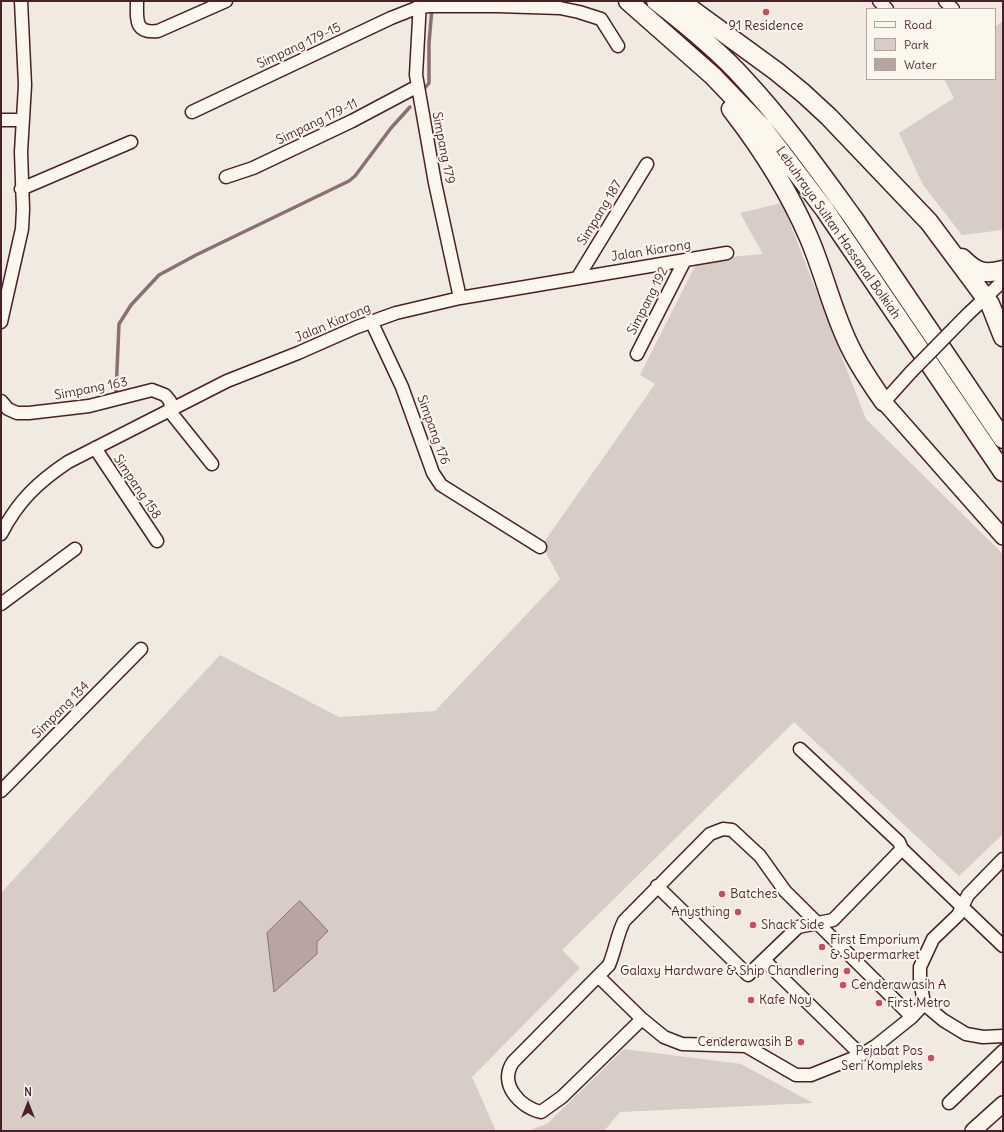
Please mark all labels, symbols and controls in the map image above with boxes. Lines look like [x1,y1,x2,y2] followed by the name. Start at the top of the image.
[761,7,771,17] marker: 91 Residence
[866,8,996,80] legend
[904,17,932,32] text: Road
[728,18,804,34] place label: 91 Residence
[255,20,343,72] street label: Simpang 179-15
[904,37,929,52] text: Park
[904,57,937,72] text: Water
[274,96,360,148] street label: Simpang 179-11
[428,111,458,185] street label: Simpang 179
[772,144,904,322] street label: Lebuhraya Sultan Hassanal Bolkiah
[574,178,626,248] street label: Simpang 187
[610,237,692,265] street label: Jalan Kiarong
[624,264,672,338] street label: Simpang 192
[293,300,373,346] street label: Jalan Kiarong
[53,374,129,404] street label: Simpang 163
[413,393,453,467] street label: Simpang 176
[110,452,164,522] street label: Simpang 158
[29,678,93,742] street label: Simpang 134
[730,886,777,902] place label: Batches
[717,889,727,899] marker: Batches
[671,904,730,920] place label: Anysthing
[733,907,743,917] marker: Anysthing
[761,917,824,933] place label: Shack Side
[748,920,758,930] marker: Shack Side
[830,932,920,963] place label: First Emporium & Supermarket
[817,942,827,952] marker: First Emporium & Supermarket
[620,963,839,979] place label: Galaxy Hardware & Ship Chandlering
[842,966,852,976] marker: Galaxy Hardware & Ship Chandlering
[851,977,946,993] place label: Cenderawasih A
[838,980,848,990] marker: Cenderawasih A
[759,992,812,1008] place label: Kafe Noy
[746,995,756,1005] marker: Kafe Noy
[887,995,950,1011] place label: First Metro
[874,998,884,1008] marker: First Metro
[698,1034,793,1050] place label: Cenderawasih B
[796,1037,806,1047] marker: Cenderawasih B
[841,1043,923,1074] place label: Pejabat Pos Seri Kompleks
[926,1053,936,1063] marker: Pejabat Pos Seri Kompleks
[8,1084,48,1124] north arrow
[24,1085,32,1099] text: N

